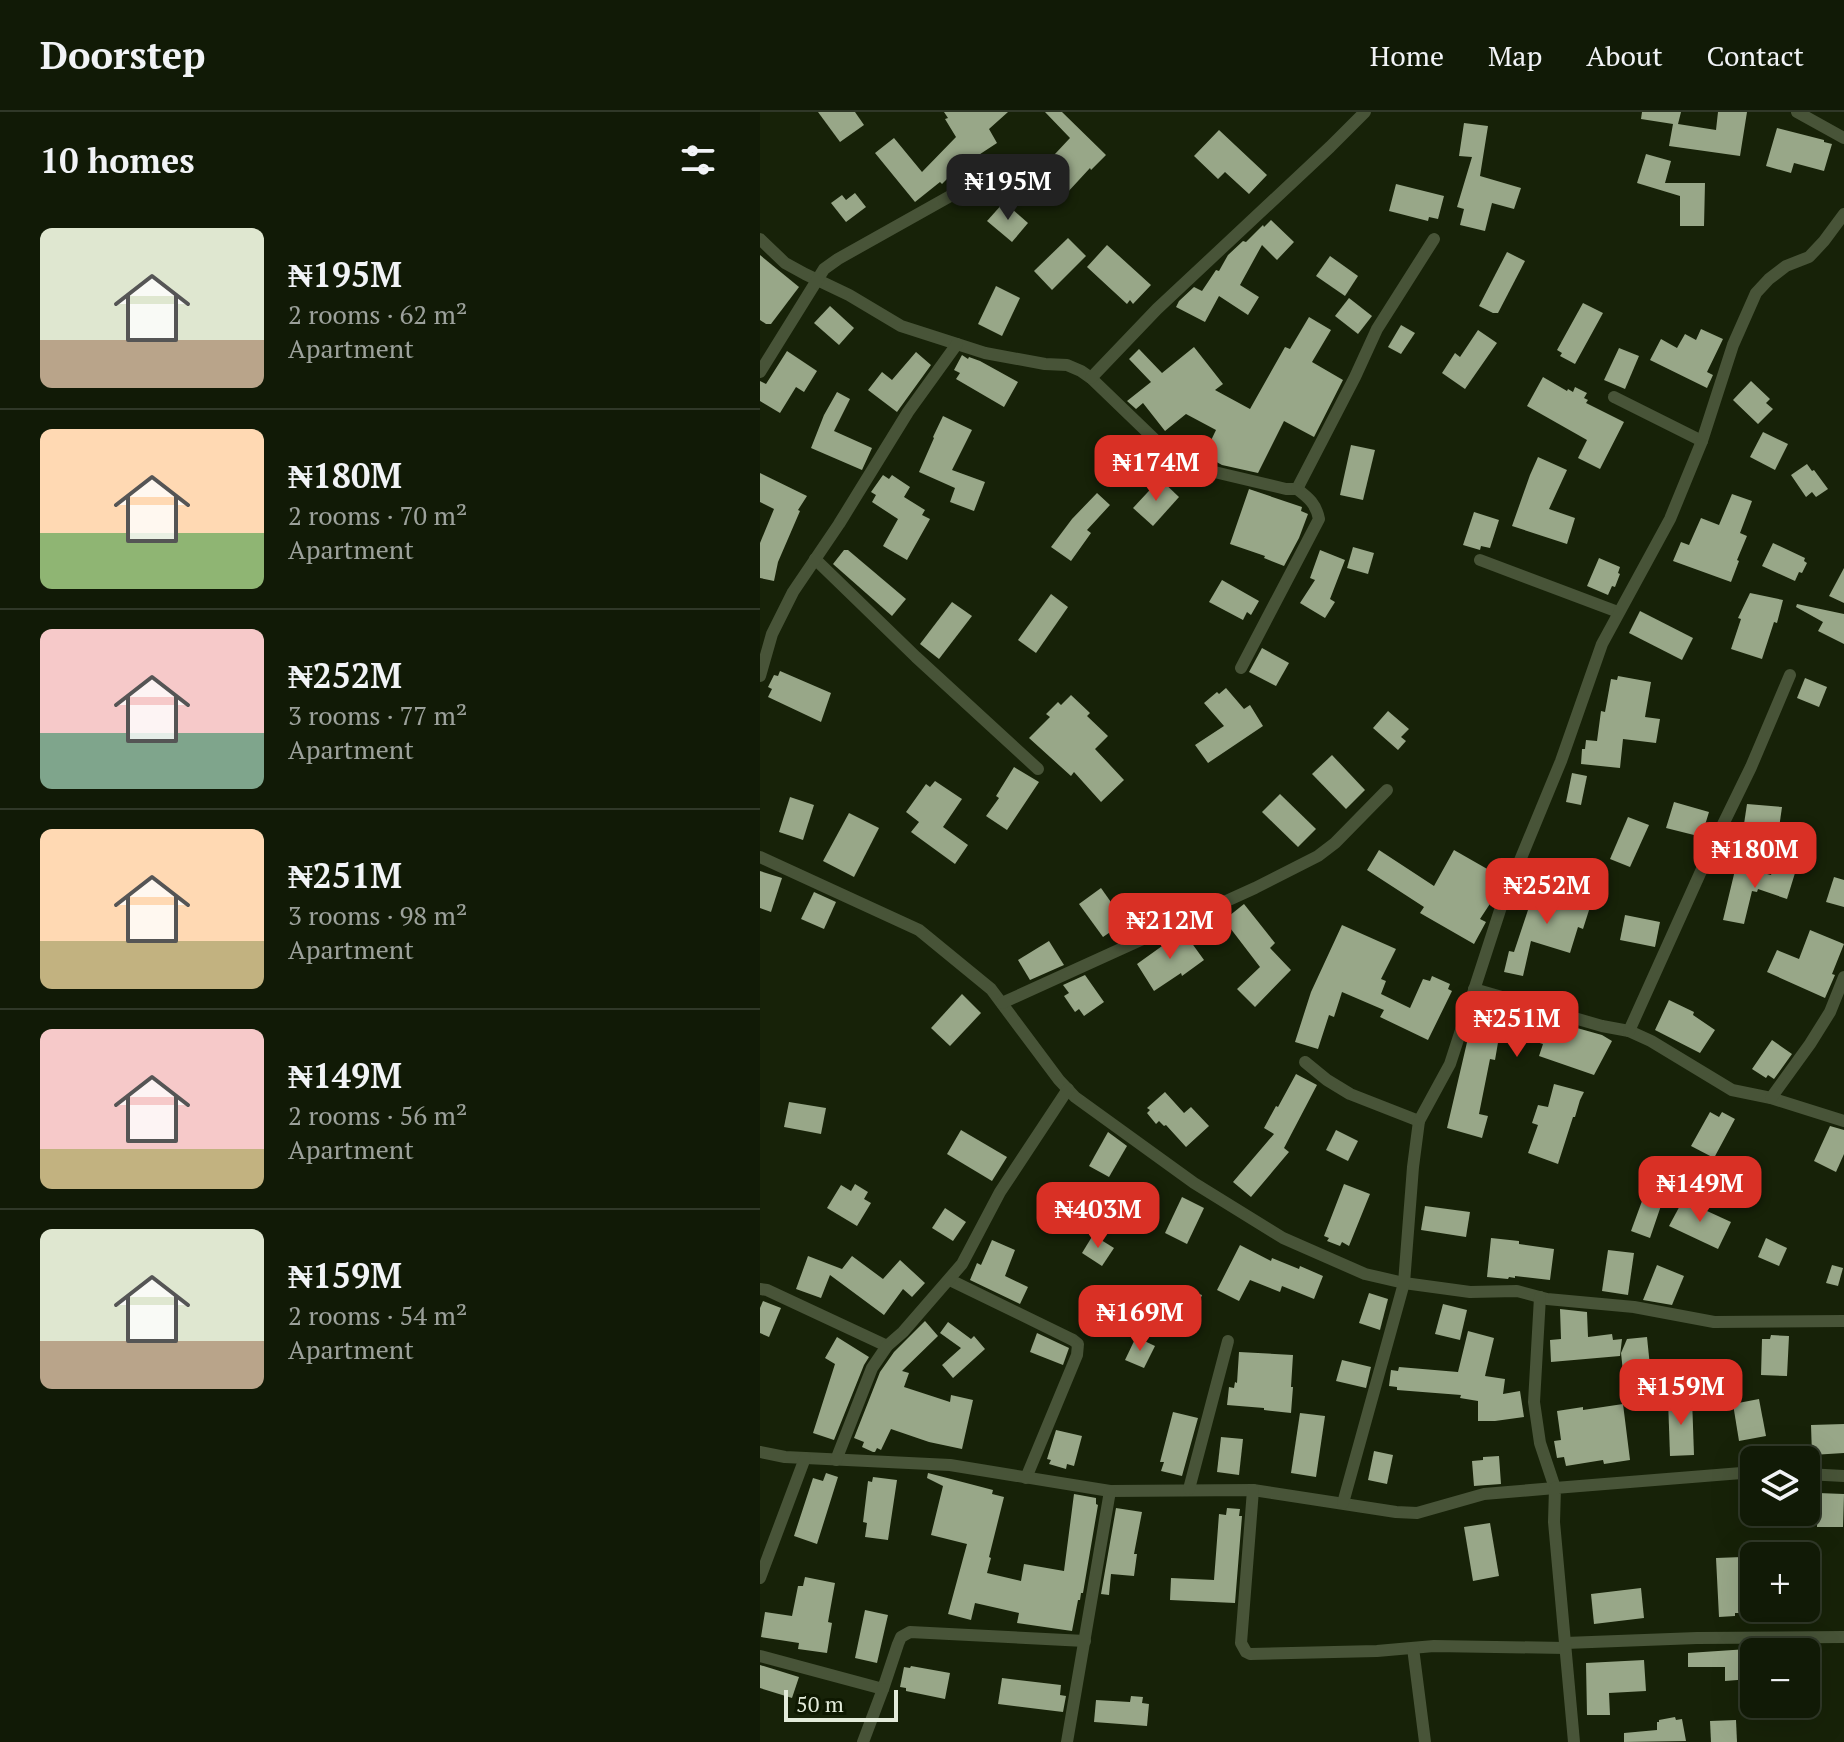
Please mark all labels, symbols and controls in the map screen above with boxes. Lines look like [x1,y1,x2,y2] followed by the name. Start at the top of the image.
[40,30,205,80] text: Doorstep
[1370,37,1444,74] text: Home
[1488,37,1542,74] text: Map
[1586,37,1663,74] text: About
[1707,37,1804,74] text: Contact
[40,138,195,183] text: 10 homes
[676,138,720,182] icon: filters
[952,154,1064,222] pin: ₦195M
[964,163,1052,197] text: ₦195M
[288,252,402,297] text: ₦195M
[104,260,200,356] icon: home
[288,297,467,331] text: 2 rooms · 62 m²
[288,331,414,365] text: Apartment
[1100,435,1212,503] pin: ₦174M
[1112,444,1200,478] text: ₦174M
[288,453,402,498] text: ₦180M
[104,461,200,557] icon: home
[288,498,467,532] text: 2 rooms · 70 m²
[288,532,414,566] text: Apartment
[288,653,402,698] text: ₦252M
[104,661,200,757] icon: home
[288,698,467,732] text: 3 rooms · 77 m²
[288,732,414,766] text: Apartment
[1699,822,1811,890] pin: ₦180M
[1711,831,1799,865] text: ₦180M
[288,853,402,898] text: ₦251M
[1491,858,1603,926] pin: ₦252M
[104,861,200,957] icon: home
[1503,867,1591,901] text: ₦252M
[1114,893,1226,961] pin: ₦212M
[288,898,467,932] text: 3 rooms · 98 m²
[1126,902,1214,936] text: ₦212M
[288,932,414,966] text: Apartment
[1461,991,1573,1059] pin: ₦251M
[1473,1000,1561,1034] text: ₦251M
[288,1053,402,1098] text: ₦149M
[104,1061,200,1157] icon: home
[288,1098,467,1132] text: 2 rooms · 56 m²
[288,1132,414,1166] text: Apartment
[1644,1156,1756,1224] pin: ₦149M
[1656,1165,1744,1199] text: ₦149M
[1042,1182,1154,1250] pin: ₦403M
[1054,1191,1142,1225] text: ₦403M
[288,1253,402,1298] text: ₦159M
[104,1261,200,1357] icon: home
[1084,1285,1196,1353] pin: ₦169M
[1096,1294,1184,1328] text: ₦169M
[288,1298,467,1332] text: 2 rooms · 54 m²
[288,1332,414,1366] text: Apartment
[1625,1359,1737,1427] pin: ₦159M
[1637,1368,1725,1402] text: ₦159M
[1740,1446,1820,1718] map controls
[1740,1446,1820,1526] button: layers
[1740,1542,1820,1622] button: +
[1740,1638,1820,1718] button: −
[784,1686,898,1722] scale bar
[796,1689,844,1718] text: 50 m

